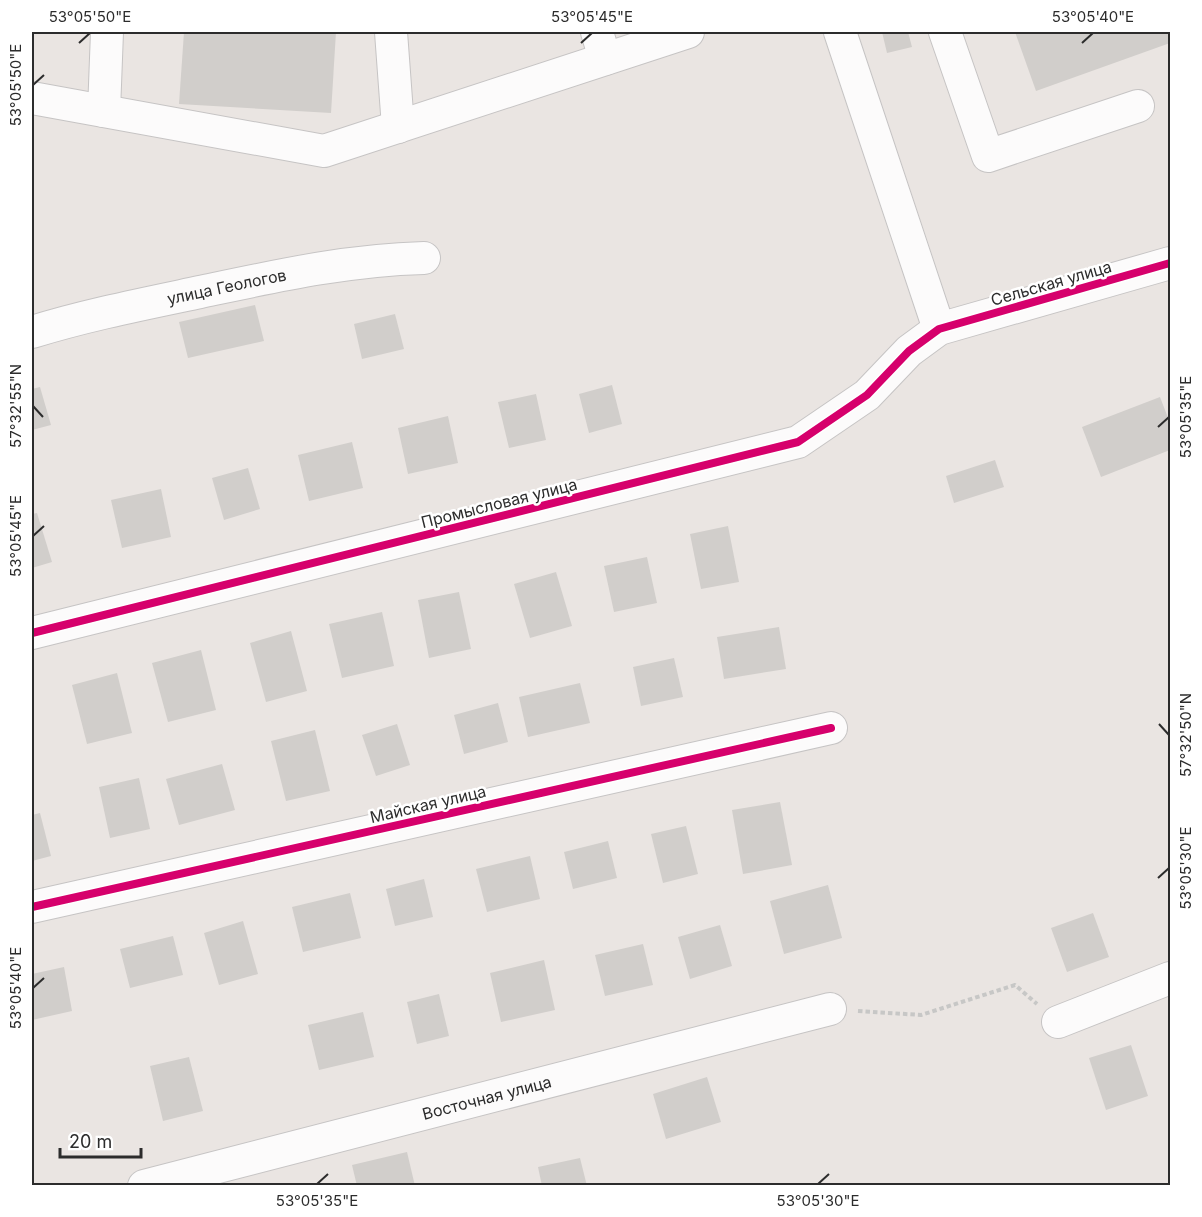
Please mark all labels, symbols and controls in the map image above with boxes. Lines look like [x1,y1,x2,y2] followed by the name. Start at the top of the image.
[49,7,131,26] text: 53°05'50"E
[551,7,633,26] text: 53°05'45"E
[1052,7,1134,26] text: 53°05'40"E
[6,44,25,126] text: 53°05'50"E
[988,256,1114,310] street label: Сельская улица
[165,265,288,309] street label: улица Геологов
[6,364,25,448] text: 57°32'55"N
[1176,376,1195,458] text: 53°05'35"E
[419,474,579,532] street label: Промысловая улица
[6,495,25,577] text: 53°05'45"E
[1176,693,1195,777] text: 57°32'50"N
[368,781,488,827] street label: Майская улица
[1176,827,1195,909] text: 53°05'30"E
[6,947,25,1029] text: 53°05'40"E
[420,1071,554,1124] street label: Восточная улица
[60,1121,141,1159] scale bar
[69,1131,112,1152] text: 20 m
[276,1191,358,1210] text: 53°05'35"E
[777,1191,859,1210] text: 53°05'30"E

